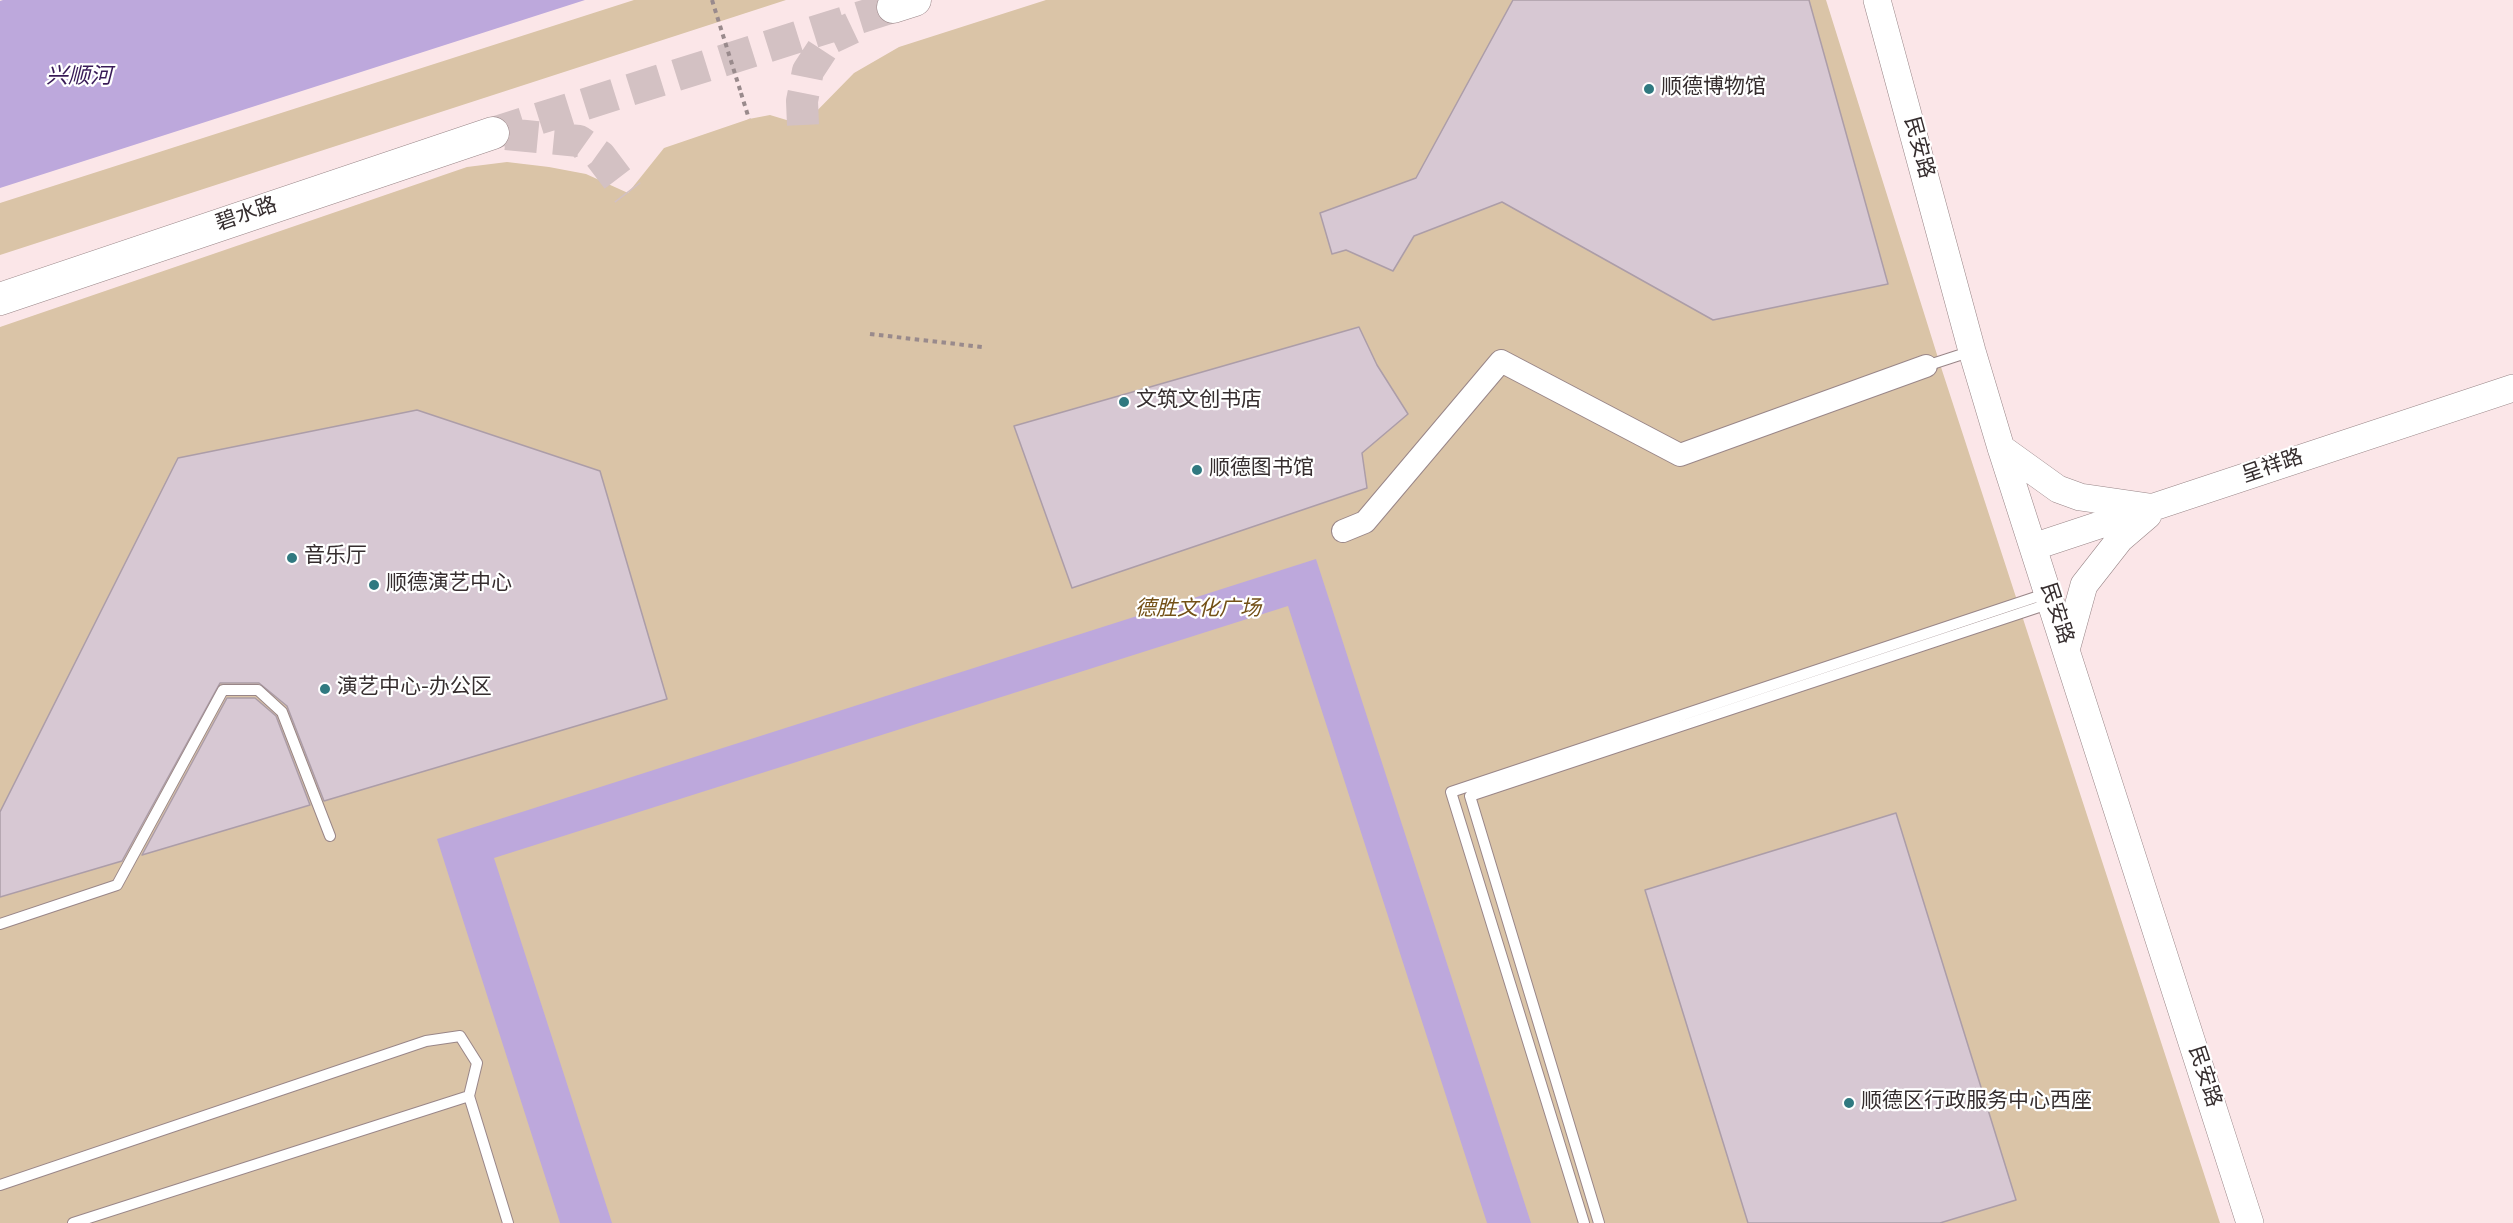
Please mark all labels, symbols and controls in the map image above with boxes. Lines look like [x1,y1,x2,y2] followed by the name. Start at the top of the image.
[46,66,112,92] water label: 兴顺河
[1661,76,1766,102] place label: 顺德博物馆
[1642,82,1656,96] marker: 顺德博物馆
[1897,114,1937,182] street label: 民安路
[213,194,281,238] street label: 碧水路
[1136,389,1262,415] place label: 文筑文创书店
[1117,395,1131,409] marker: 文筑文创书店
[2239,446,2307,490] street label: 呈祥路
[1209,457,1314,483] place label: 顺德图书馆
[1190,463,1204,477] marker: 顺德图书馆
[304,545,367,571] place label: 音乐厅
[285,551,299,565] marker: 音乐厅
[386,572,512,598] place label: 顺德演艺中心
[367,578,381,592] marker: 顺德演艺中心
[2033,580,2077,648] street label: 民安路
[1135,598,1261,624] park label: 德胜文化广场
[337,676,492,702] place label: 演艺中心-办公区
[318,682,332,696] marker: 演艺中心-办公区
[2181,1043,2225,1111] street label: 民安路
[1861,1090,2092,1116] place label: 顺德区行政服务中心西座
[1842,1096,1856,1110] marker: 顺德区行政服务中心西座

